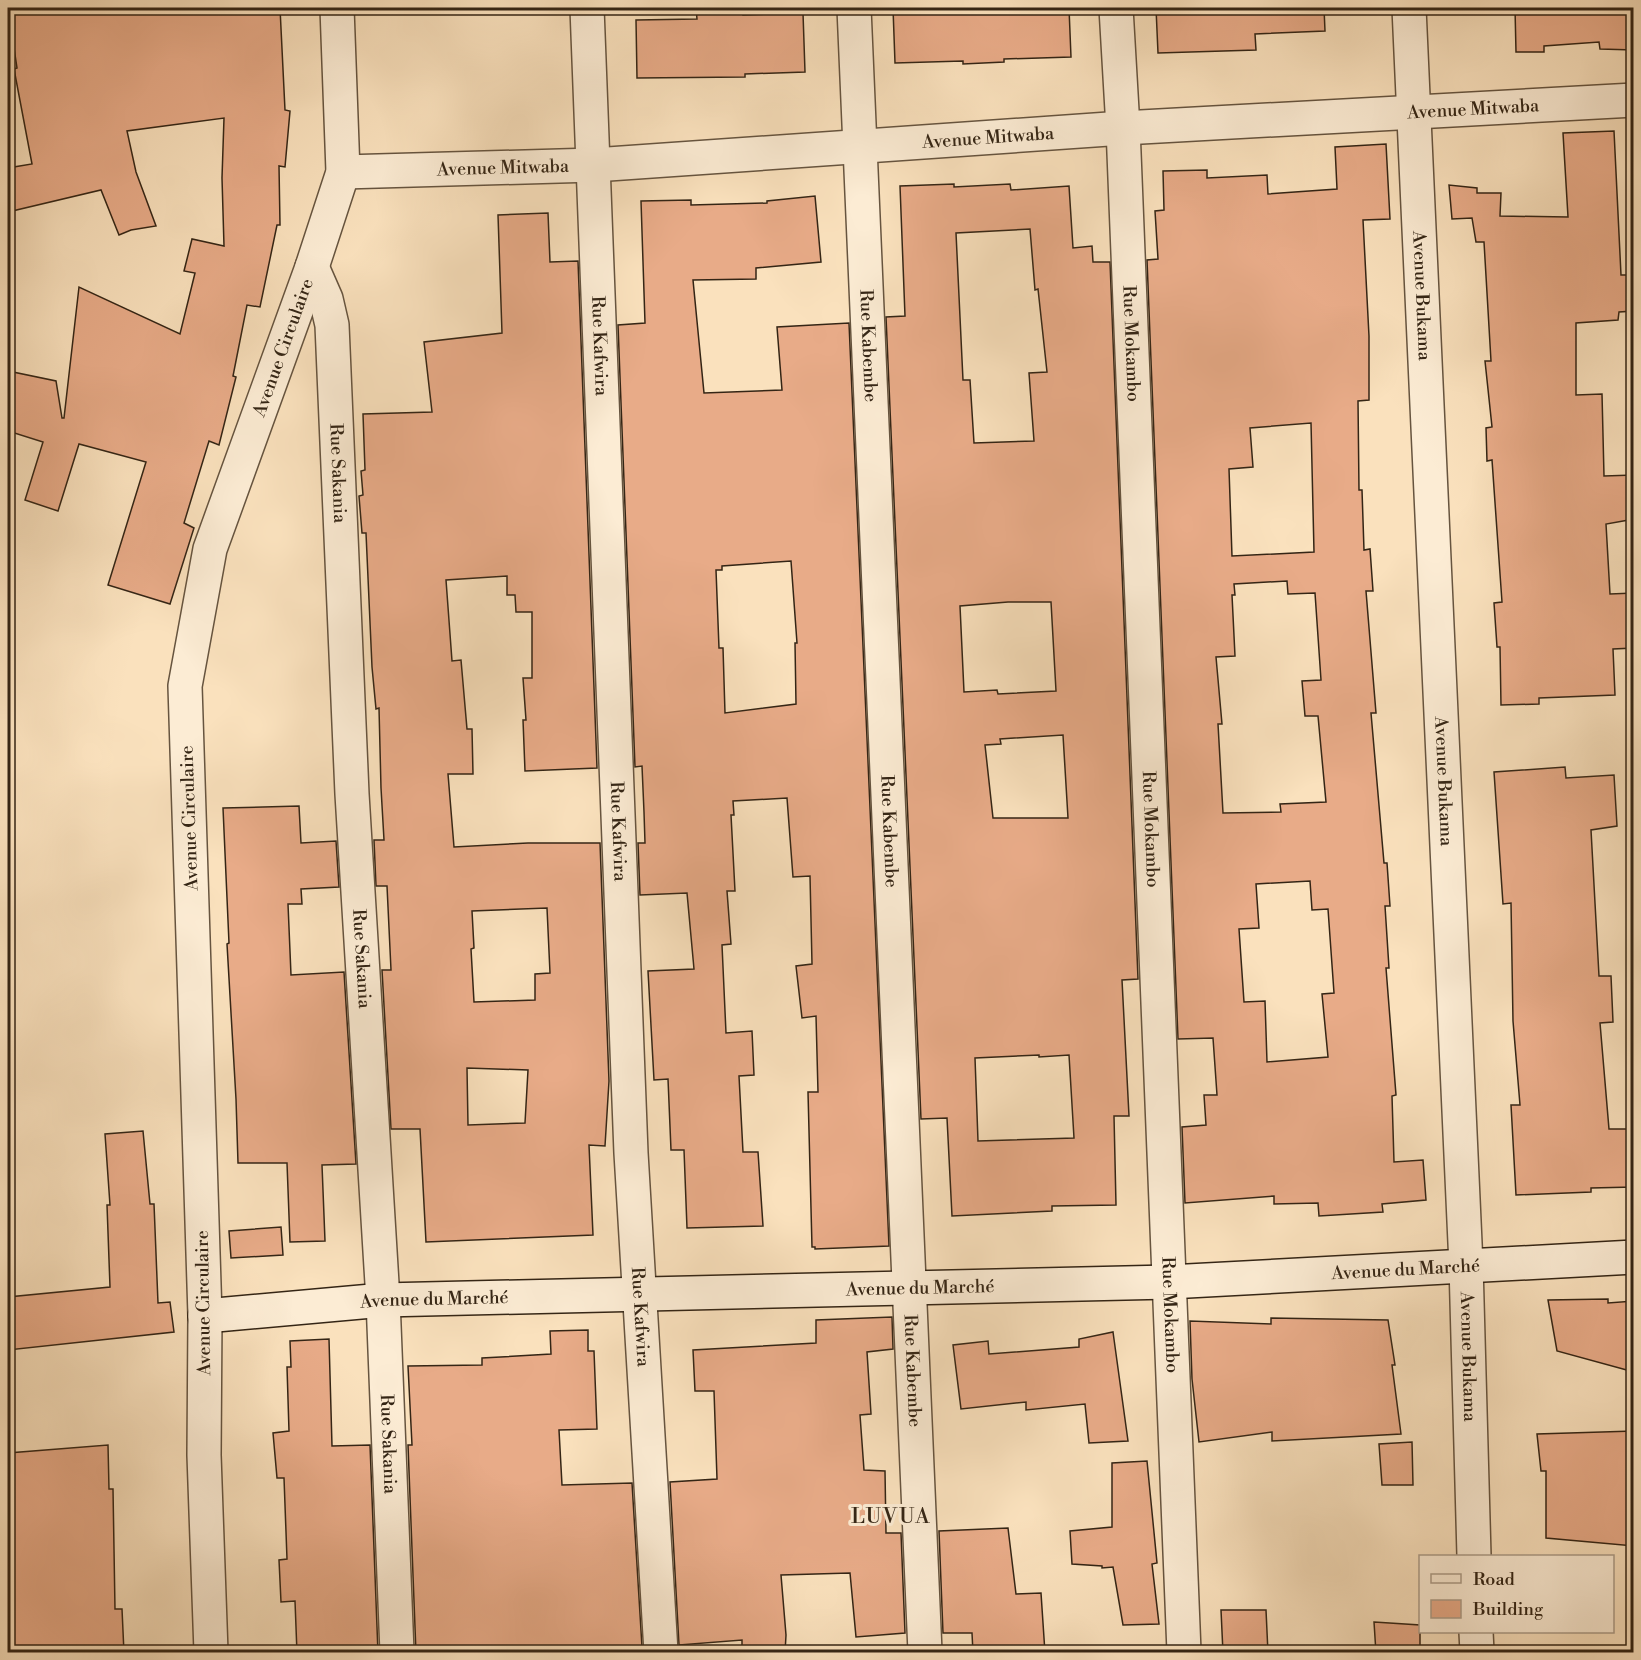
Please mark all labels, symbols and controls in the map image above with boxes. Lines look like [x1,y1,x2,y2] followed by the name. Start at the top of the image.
[1406,94,1541,124] street label: Avenue Mitwaba
[920,122,1056,154] street label: Avenue Mitwaba
[436,155,570,181] street label: Avenue Mitwaba
[1407,229,1436,362] street label: Avenue Bukama
[247,275,319,421] street label: Avenue Circulaire
[1117,285,1145,402] street label: Rue Mokambo
[854,289,882,403] street label: Rue Kabembe
[586,295,613,397] street label: Rue Kafwira
[324,423,351,525] street label: Rue Sakania
[1429,715,1458,848] street label: Avenue Bukama
[175,745,204,892] street label: Avenue Circulaire
[1137,770,1164,888] street label: Rue Mokambo
[875,774,903,888] street label: Rue Kabembe
[605,781,632,883] street label: Rue Kafwira
[347,908,376,1010] street label: Rue Sakania
[191,1230,216,1377] street label: Avenue Circulaire
[1330,1254,1481,1285] street label: Avenue du Marché
[1156,1256,1184,1374] street label: Rue Mokambo
[626,1266,655,1368] street label: Rue Kafwira
[845,1275,995,1301] street label: Avenue du Marché
[358,1286,509,1314] street label: Avenue du Marché
[1455,1290,1481,1423] street label: Avenue Bukama
[898,1314,926,1428] street label: Rue Kabembe
[375,1394,402,1495] street label: Rue Sakania
[851,1504,931,1530] district label: LUVUA
[1419,1555,1614,1633] legend
[1473,1568,1516,1591] text: Road
[1472,1598,1544,1621] text: Building

